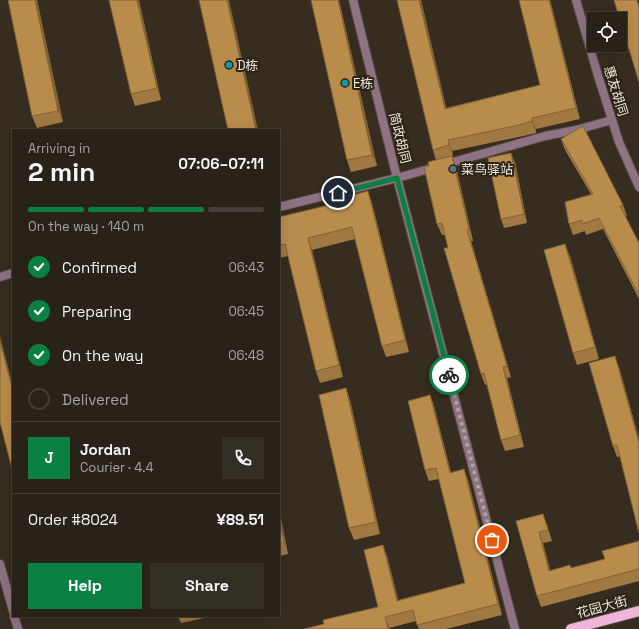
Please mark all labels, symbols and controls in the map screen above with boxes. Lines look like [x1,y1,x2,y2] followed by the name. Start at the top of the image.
[587,12,627,52] map controls
[587,12,627,52] button: locate
[237,57,259,74] place label: D栋
[224,60,234,70] marker: D栋
[600,64,632,118] street label: 惠友胡同
[353,75,373,92] place label: E栋
[340,78,350,88] marker: E栋
[385,111,415,165] street label: 简政胡同
[28,140,90,157] text: Arriving in
[178,154,264,173] text: 07:06–07:11
[28,155,95,189] text: 2 min
[461,161,513,178] place label: 菜鸟驿站
[448,164,458,174] marker: 菜鸟驿站
[321,176,355,210] pin
[327,182,349,204] icon: home
[28,218,144,235] text: On the way · 140 m
[28,256,50,278] icon: check
[62,258,137,277] text: Confirmed
[228,259,264,276] text: 06:43
[28,300,50,322] icon: check
[62,302,132,321] text: Preparing
[229,303,264,320] text: 06:45
[28,344,50,366] icon: check
[62,346,143,365] text: On the way
[228,347,264,364] text: 06:48
[429,355,469,395] courier
[438,364,460,386] icon: bike
[62,390,129,409] text: Delivered
[222,437,264,479] button: phone
[80,440,131,459] text: Jordan
[44,448,54,467] text: J
[80,459,154,476] text: Courier · 4.4
[28,510,118,529] text: Order #8024
[217,510,264,529] text: ¥89.51
[475,523,509,557] pin
[481,529,503,551] icon: bag
[28,563,142,609] button: Help
[150,563,264,609] button: Share
[575,592,629,622] street label: 花园大街

